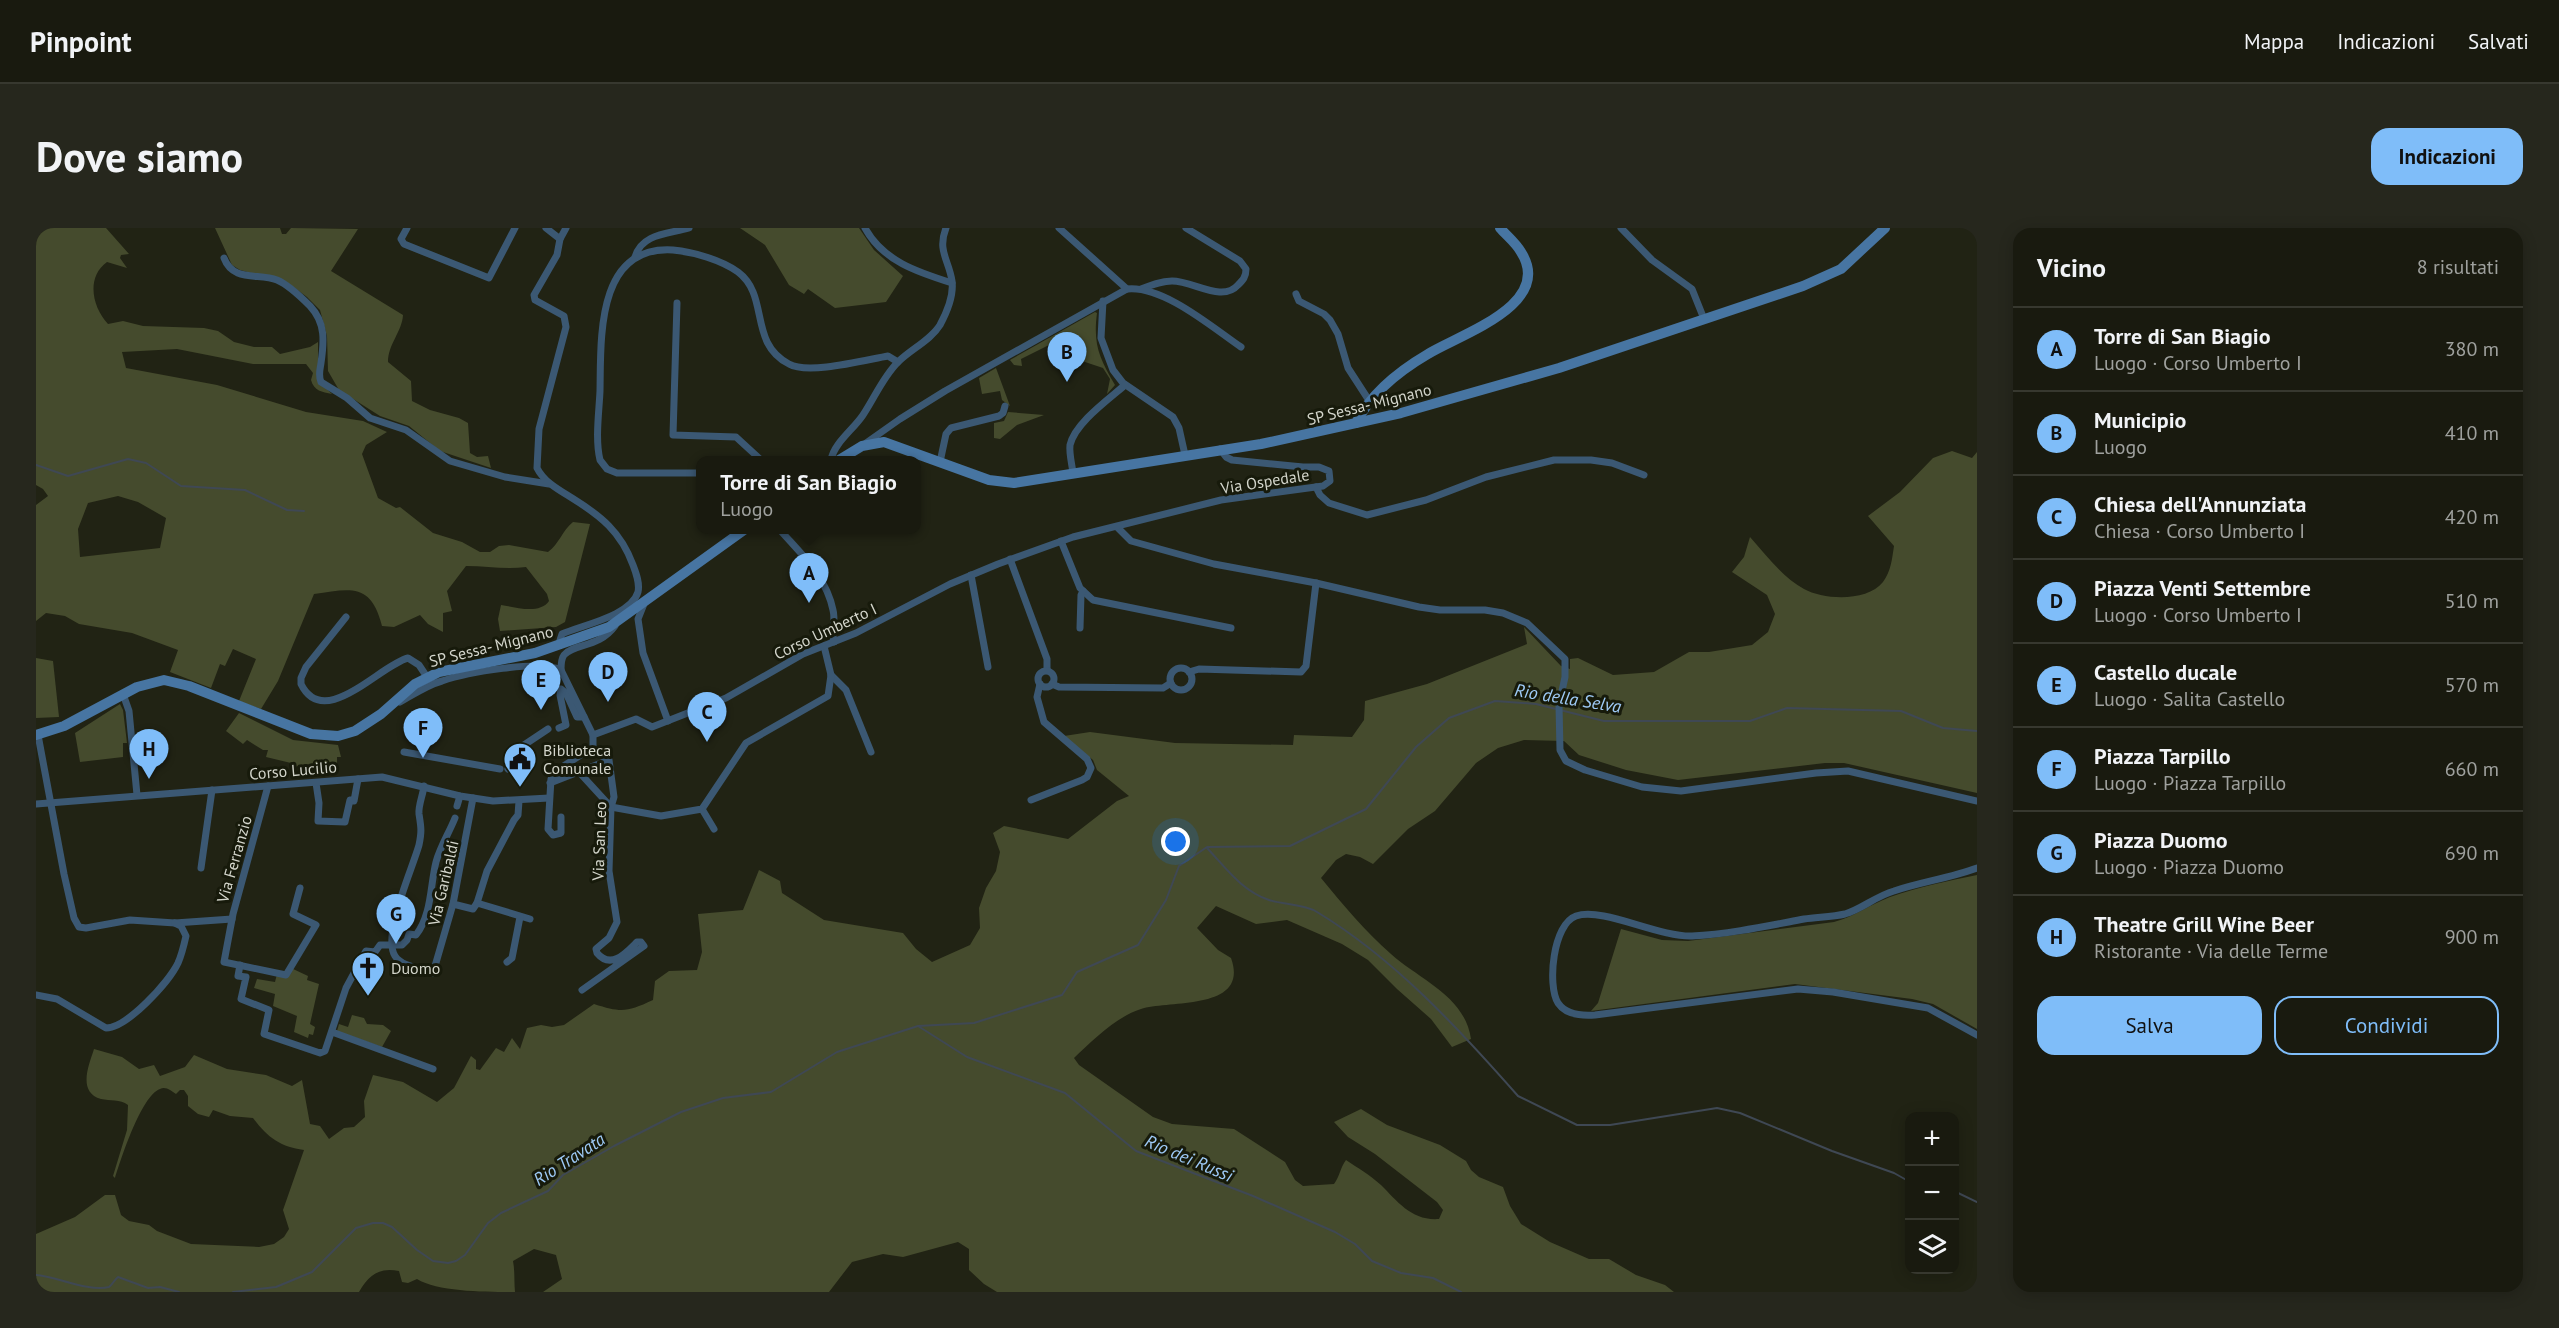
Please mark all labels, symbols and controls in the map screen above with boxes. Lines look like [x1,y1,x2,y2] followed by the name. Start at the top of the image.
[30,23,132,60] text: Pinpoint
[2244,28,2304,55] text: Mappa
[2337,28,2435,55] text: Indicazioni
[2468,28,2529,55] text: Salvati
[2371,128,2523,185] button: Indicazioni
[36,129,243,184] text: Dove siamo
[2037,251,2106,284] text: Vicino
[2417,254,2499,280] text: 8 risultati
[2094,322,2271,350] text: Torre di San Biagio
[1048,332,1086,382] pin: B
[2050,336,2063,362] text: A
[2445,336,2499,362] text: 380 m
[2094,350,2302,376] text: Luogo · Corso Umberto I
[1305,379,1433,429] street label: SP Sessa- Mignano
[2094,406,2186,434] text: Municipio
[2051,420,2062,446] text: B
[2445,420,2499,446] text: 410 m
[2094,434,2147,460] text: Luogo
[696,456,921,534] popup
[1218,464,1311,498] street label: Via Ospedale
[720,468,897,496] text: Torre di San Biagio
[2094,490,2307,518] text: Chiesa dell'Annunziata
[720,496,773,522] text: Luogo
[2051,504,2062,530] text: C
[2445,504,2499,530] text: 420 m
[2094,518,2305,544] text: Chiesa · Corso Umberto I
[790,554,828,603] pin: A
[2094,574,2311,602] text: Piazza Venti Settembre
[2050,588,2063,614] text: D
[2445,588,2499,614] text: 510 m
[770,598,880,664] street label: Corso Umberto I
[2094,602,2302,628] text: Luogo · Corso Umberto I
[427,621,555,671] street label: SP Sessa- Mignano
[588,652,628,702] pin: D
[2094,658,2237,686] text: Castello ducale
[522,660,560,710] pin: E
[2051,672,2062,698] text: E
[2445,672,2499,698] text: 570 m
[1513,678,1623,718] water label: Rio della Selva
[2094,686,2285,712] text: Luogo · Salita Castello
[688,692,726,742] pin: C
[404,708,442,758] pin: F
[130,730,168,779] pin: H
[543,740,611,778] place label: Biblioteca Comunale
[502,741,538,788] public building icon: Biblioteca Comunale
[2094,742,2231,770] text: Piazza Tarpillo
[248,756,338,784] street label: Corso Lucilio
[2051,756,2062,782] text: F
[2445,756,2499,782] text: 660 m
[2094,770,2286,796] text: Luogo · Piazza Tarpillo
[588,801,610,882] street label: Via San Leo
[212,813,256,906] street label: Via Ferranzio
[2094,826,2227,854] text: Piazza Duomo
[1161,827,1190,856] your location
[423,838,463,929] street label: Via Garibaldi
[2050,840,2063,866] text: G
[2445,840,2499,866] text: 690 m
[2094,854,2284,880] text: Luogo · Piazza Duomo
[376,894,416,944] pin: G
[2094,910,2314,938] text: Theatre Grill Wine Beer
[2050,924,2063,950] text: H
[2445,924,2499,950] text: 900 m
[2094,938,2328,964] text: Ristorante · Via delle Terme
[350,950,386,997] church icon: Duomo
[391,958,440,978] place label: Duomo
[2037,996,2262,1055] button: Salva
[2274,996,2499,1055] button: Condividi
[1905,1112,1959,1274] map controls
[1905,1112,1959,1166] button: +
[529,1127,609,1191] water label: Rio Travata
[1142,1129,1238,1187] water label: Rio dei Russi
[1905,1166,1959,1220] button: −
[1905,1220,1959,1274] button: layers

